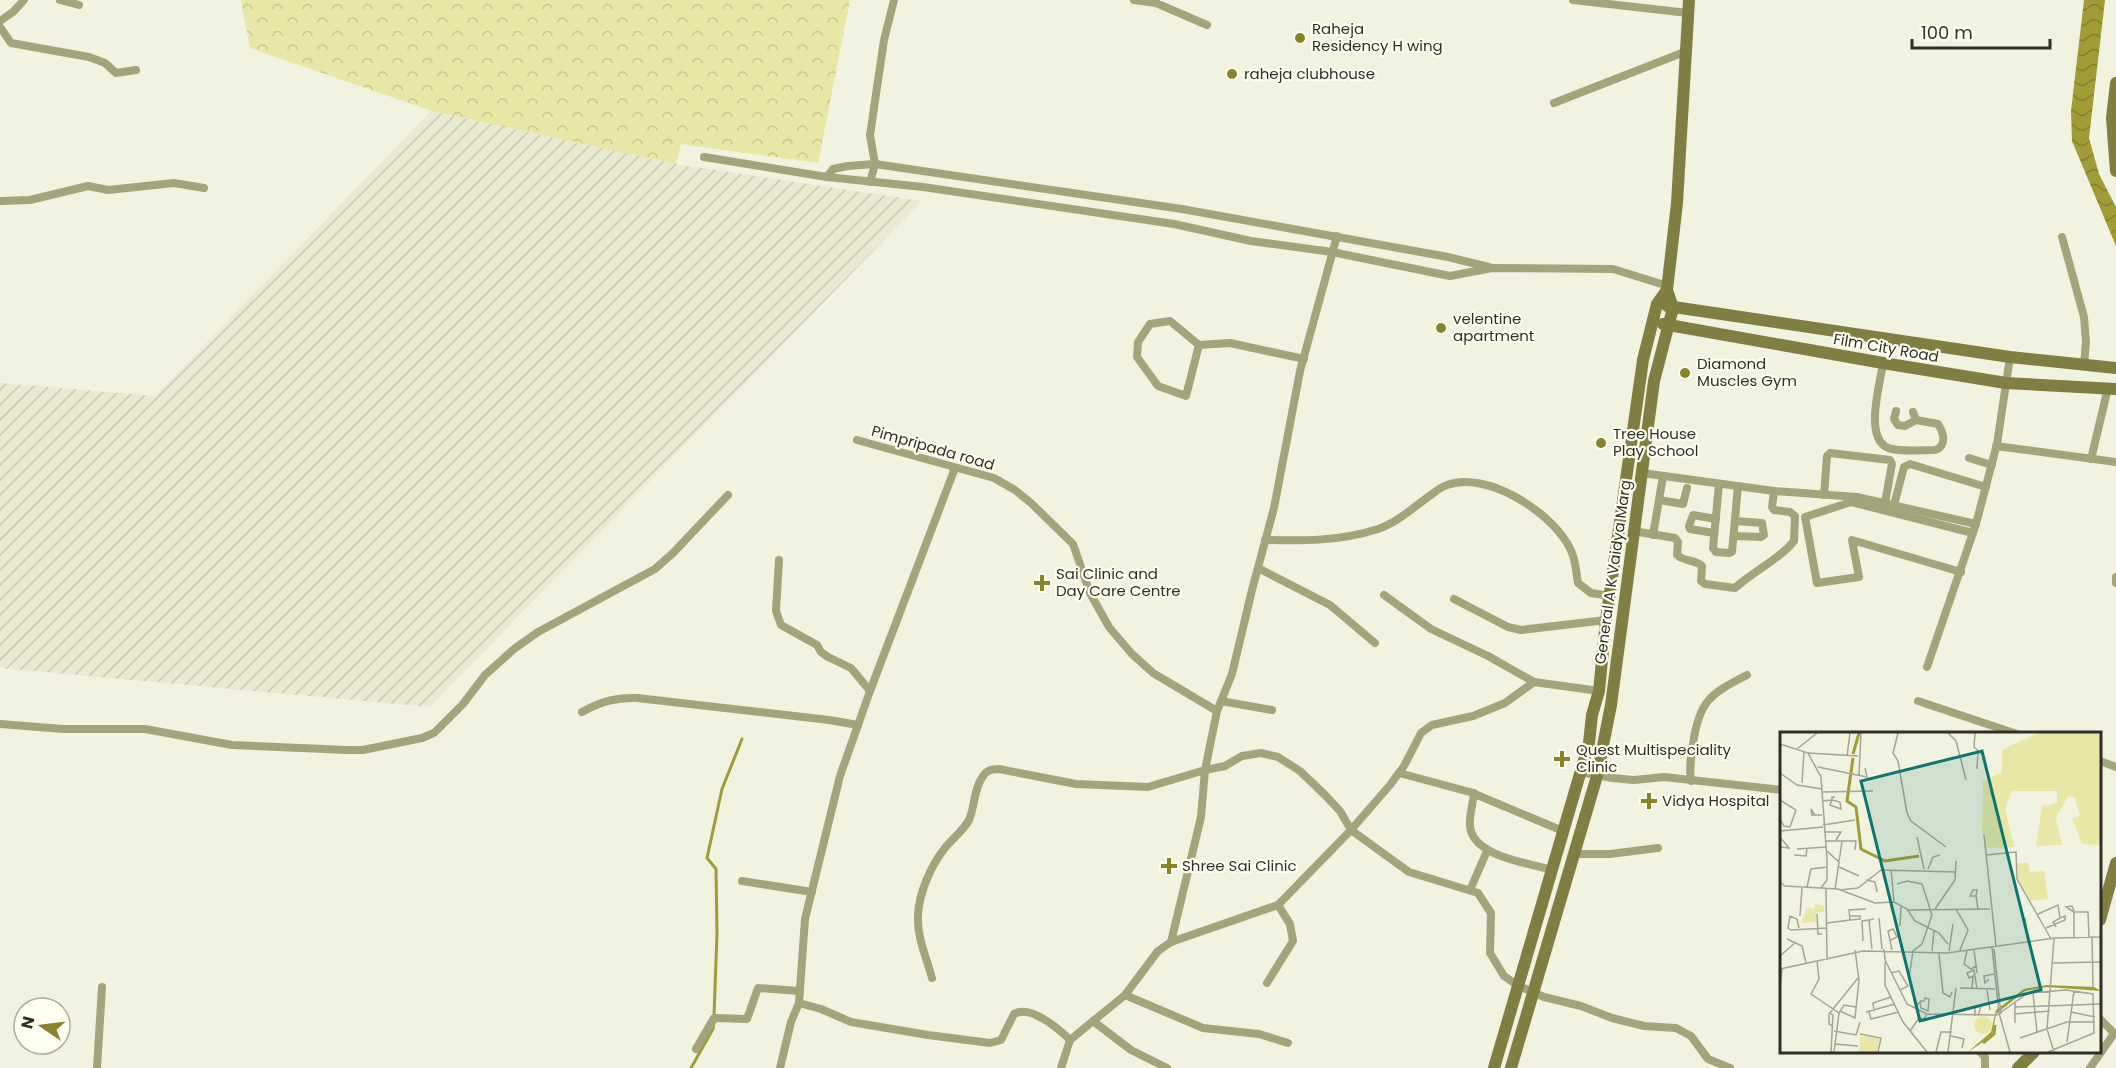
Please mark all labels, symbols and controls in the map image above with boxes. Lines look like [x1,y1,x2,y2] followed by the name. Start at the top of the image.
[1912,12,2050,50] scale bar
[1312,18,1443,56] place label: Raheja Residency H wing
[1921,20,1973,45] text: 100 m
[1293,31,1307,45] marker: Raheja Residency H wing
[1244,63,1375,84] place label: raheja clubhouse
[1225,67,1239,81] marker: raheja clubhouse
[1453,308,1534,346] place label: velentine apartment
[1434,321,1448,335] marker: velentine apartment
[1832,328,1940,367] street label: Film City Road
[1697,353,1797,391] place label: Diamond Muscles Gym
[1678,366,1692,380] marker: Diamond Muscles Gym
[869,420,997,475] street label: Pimpripada road
[1613,423,1698,461] place label: Tree House Play School
[1594,436,1608,450] marker: Tree House Play School
[1589,478,1636,665] street label: General A K Vaidya Marg
[1056,563,1181,601] place label: Sai Clinic and Day Care Centre
[1033,574,1051,592] marker: Sai Clinic and Day Care Centre
[1780,732,2101,1053] inset map
[1576,739,1731,777] place label: Quest Multispeciality Clinic
[1553,750,1571,768] marker: Quest Multispeciality Clinic
[1662,790,1770,811] place label: Vidya Hospital
[1640,792,1658,810] marker: Vidya Hospital
[1182,855,1297,876] place label: Shree Sai Clinic
[1160,857,1178,875] marker: Shree Sai Clinic
[12,996,72,1056] north arrow
[15,1014,41,1031] text: N

